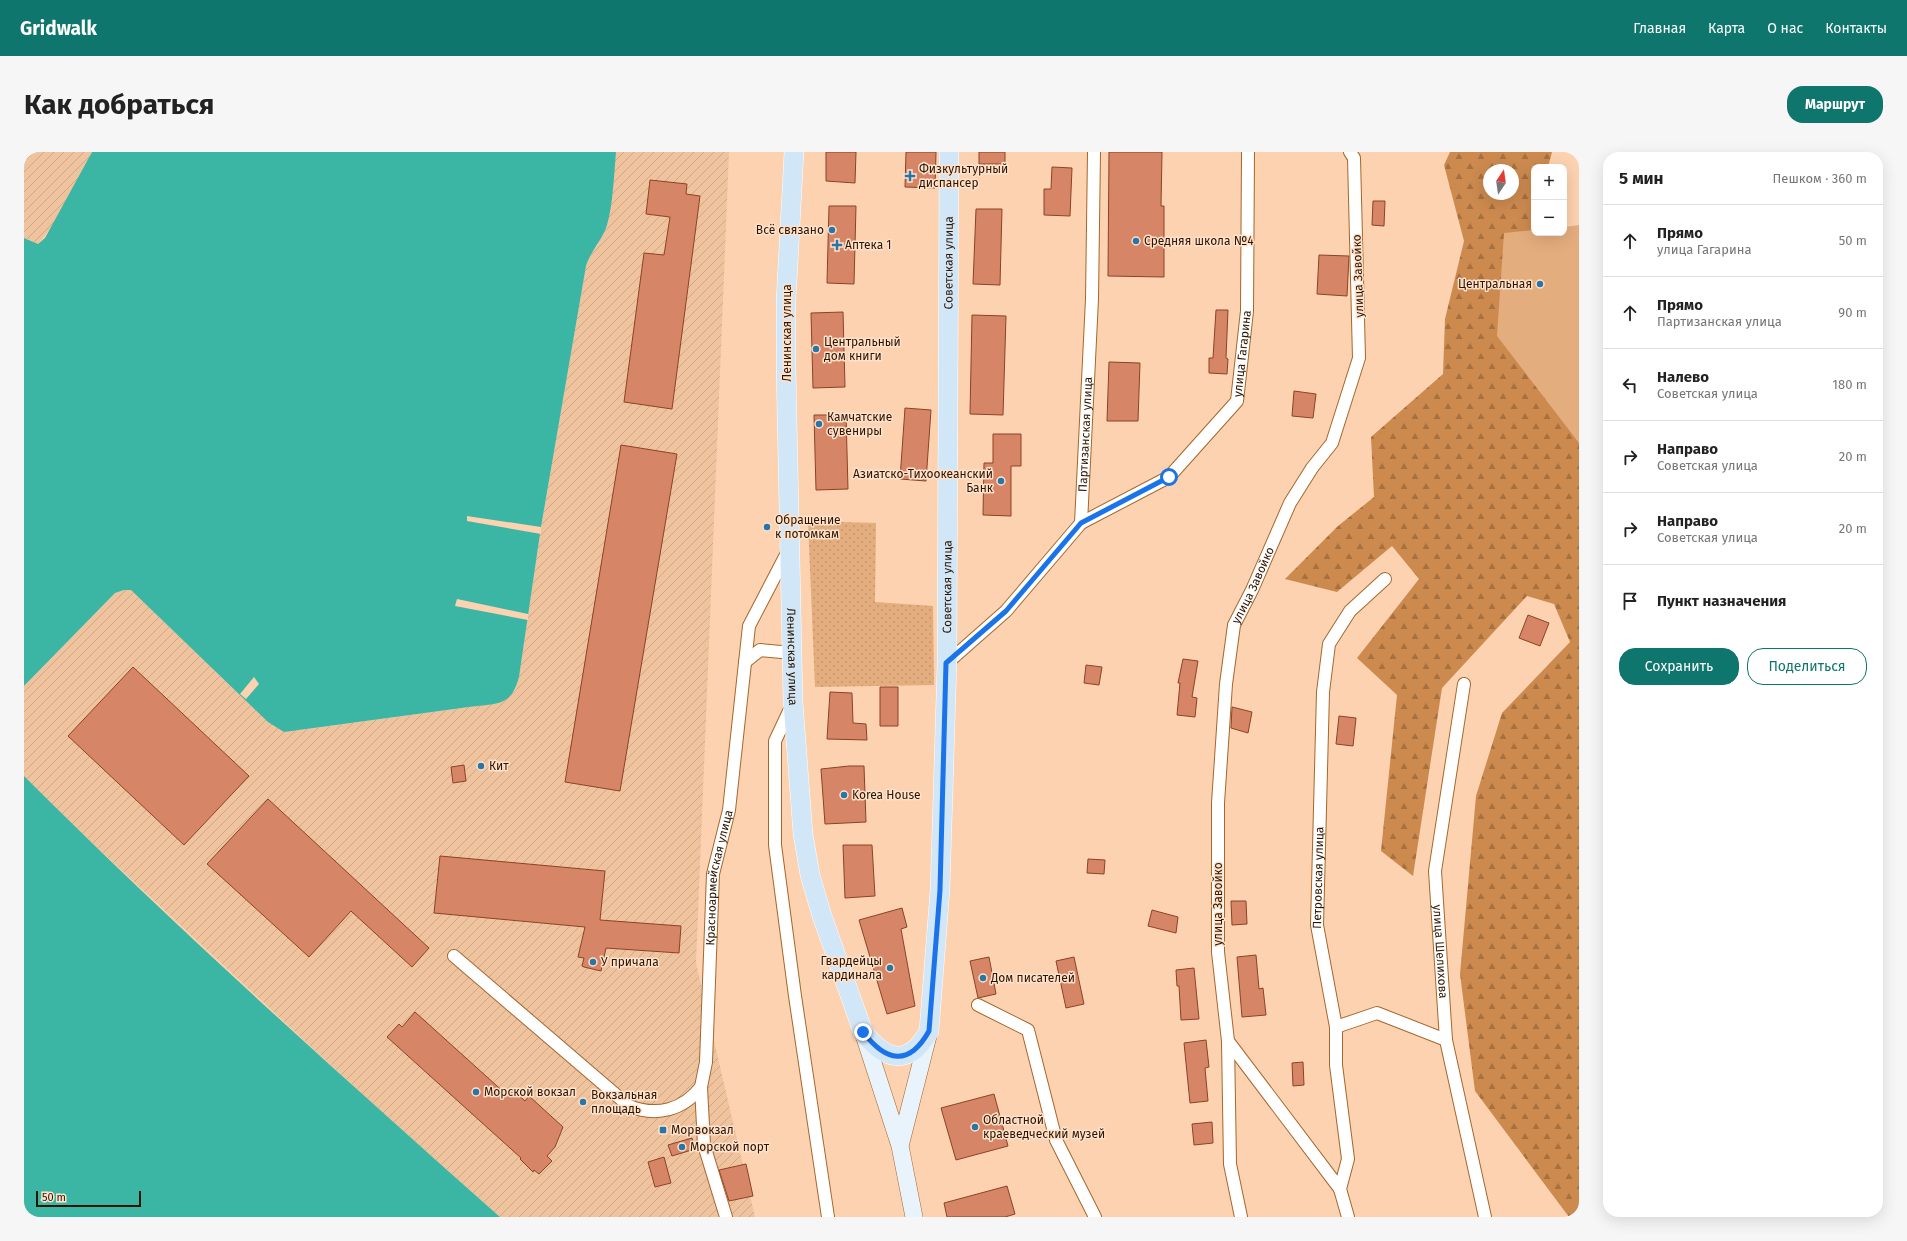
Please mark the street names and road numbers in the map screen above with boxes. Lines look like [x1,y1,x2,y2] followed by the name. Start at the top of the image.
[941,216,956,310] street label: Советская улица
[1350,234,1366,318] street label: улица Завойко
[780,284,794,382] street label: Ленинская улица
[1230,309,1254,398] street label: улица Гагарина
[1076,376,1095,492] street label: Партизанская улица
[940,540,954,634] street label: Советская улица
[1229,545,1277,626] street label: улица Завойко
[784,608,800,706] street label: Ленинская улица
[703,809,736,946] street label: Красноармейская улица
[1310,826,1327,929] street label: Петровская улица
[1211,862,1225,946] street label: улица Завойко
[1430,904,1450,999] street label: улица Шелихова

